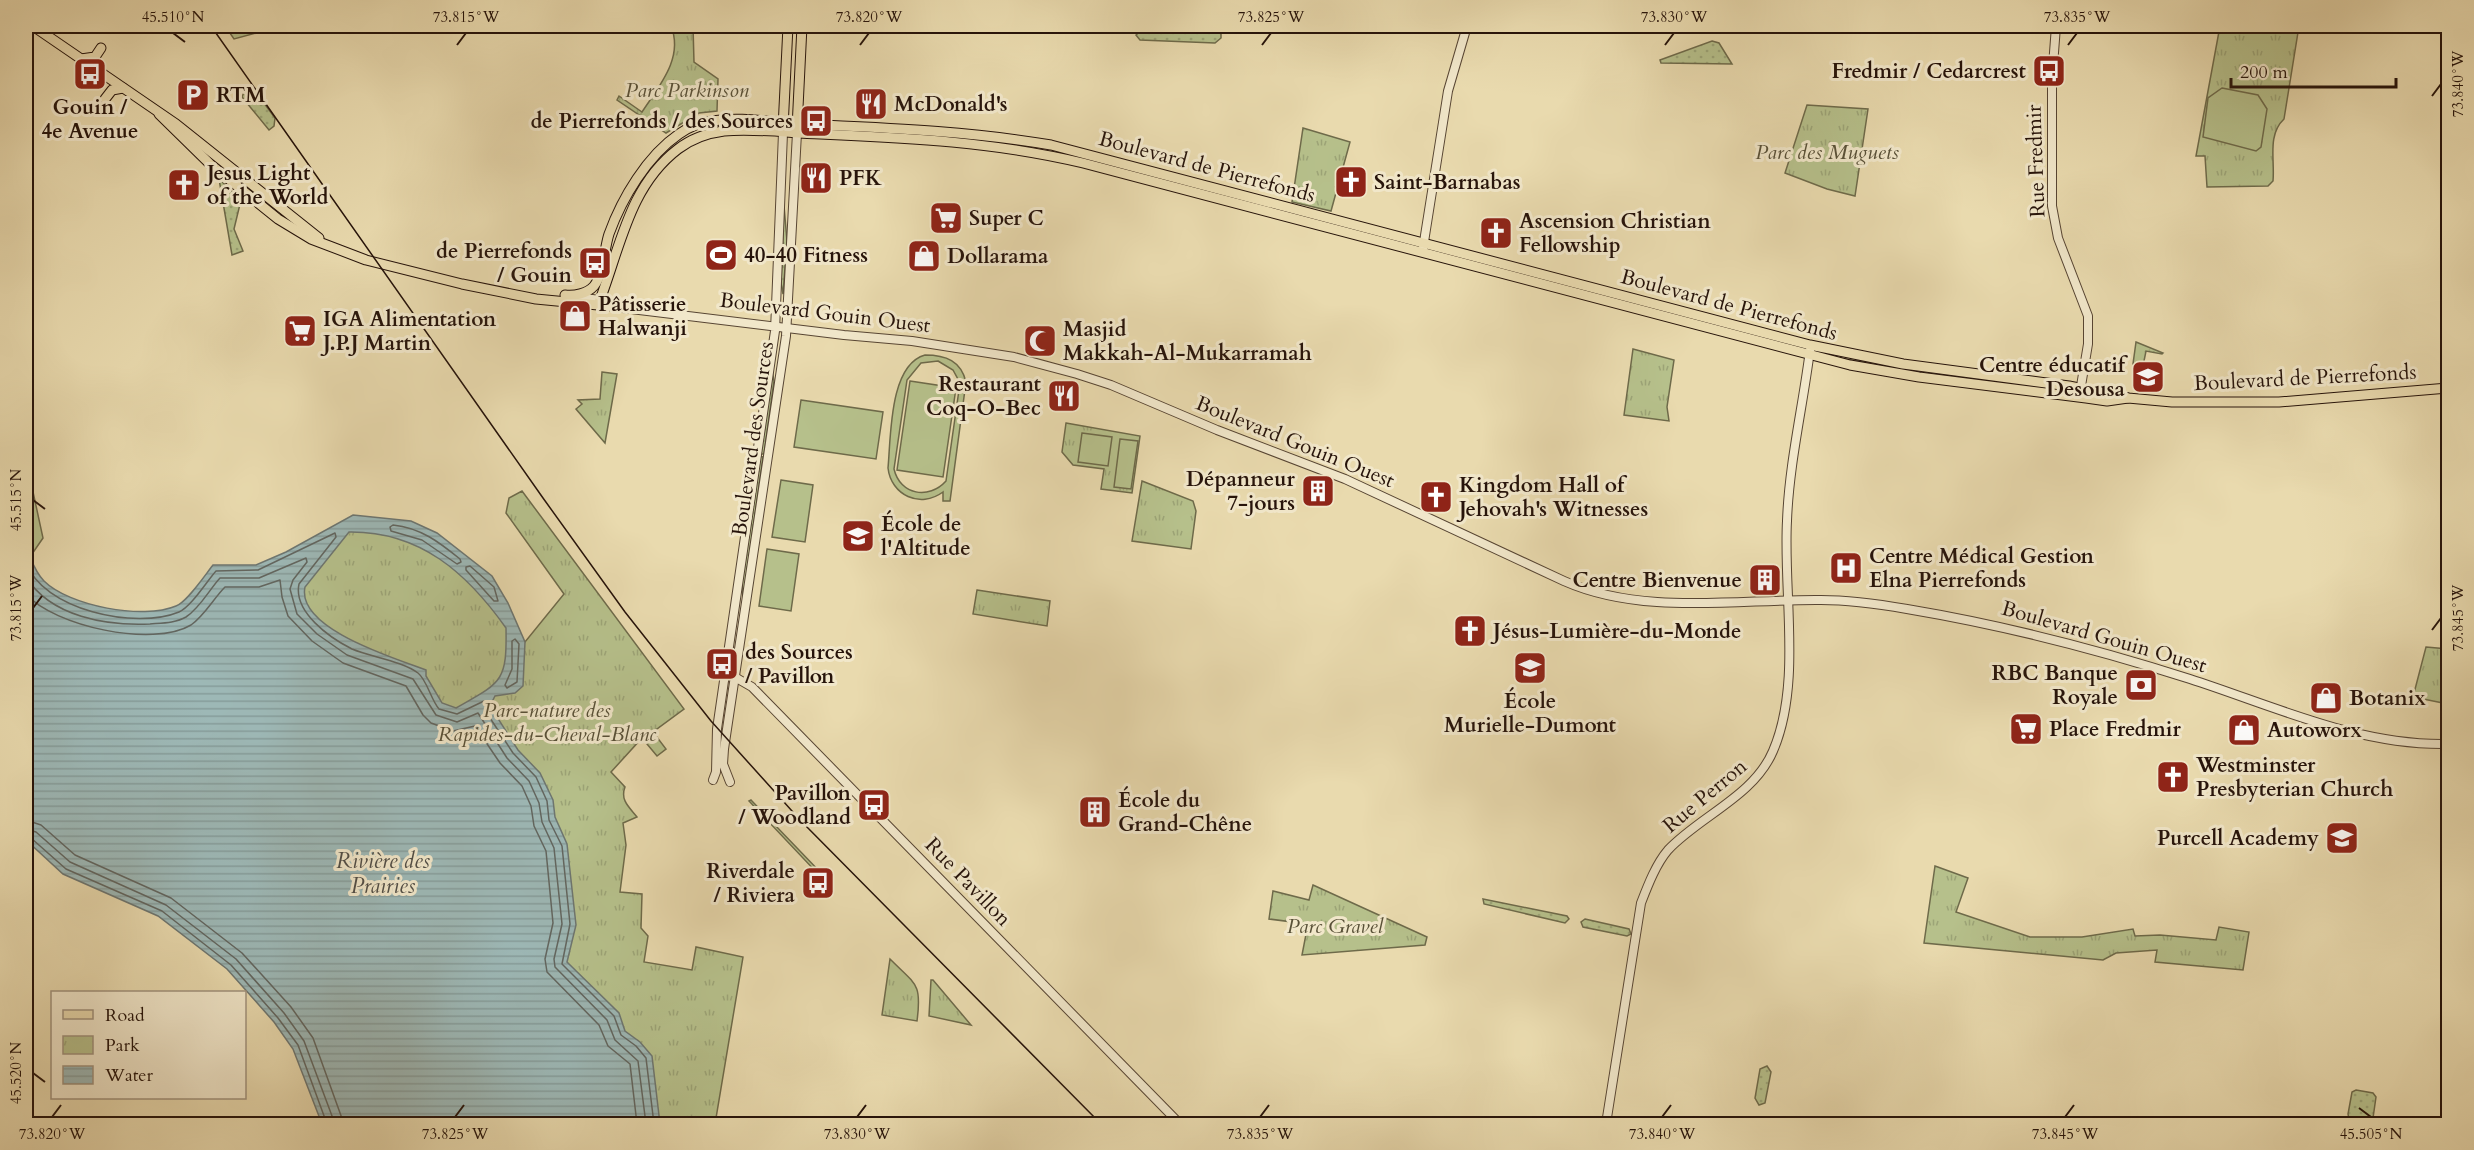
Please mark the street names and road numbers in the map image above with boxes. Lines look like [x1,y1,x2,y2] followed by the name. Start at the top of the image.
[2020,104,2052,218] street label: Rue Fredmir
[1095,124,1319,210] street label: Boulevard de Pierrefonds
[1617,262,1841,348] street label: Boulevard de Pierrefonds
[718,286,932,340] street label: Boulevard Gouin Ouest
[725,340,781,538] street label: Boulevard des Sources
[2193,358,2417,398] street label: Boulevard de Pierrefonds
[1191,389,1399,495] street label: Boulevard Gouin Ouest
[1998,594,2210,680] street label: Boulevard Gouin Ouest
[1657,752,1753,840] street label: Rue Perron
[918,831,1018,933] street label: Rue Pavillon

